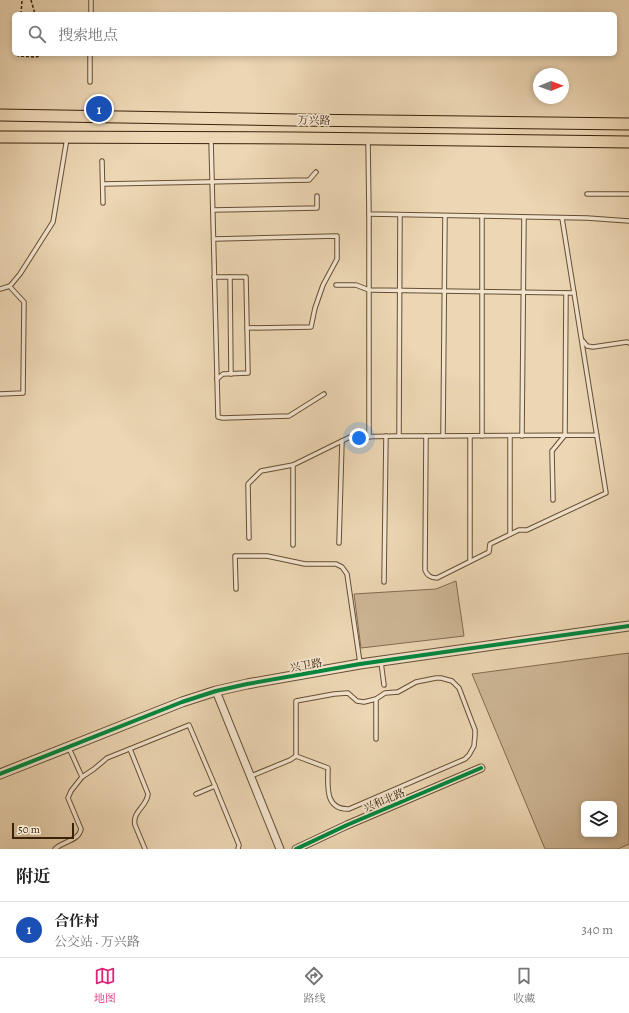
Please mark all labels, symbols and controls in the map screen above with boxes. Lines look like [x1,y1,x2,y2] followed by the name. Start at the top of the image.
[12,12,617,56] search box
[26,23,48,45] icon: search
[58,25,118,45] text: 搜索地点
[533,68,569,104] north arrow
[86,94,112,124] pin: 1
[297,113,331,128] street label: 万兴路
[349,428,369,448] your location
[289,655,324,676] street label: 兴卫路
[361,785,407,816] street label: 兴和北路
[581,801,617,837] map controls
[581,801,617,837] button: layers
[12,821,74,840] scale bar
[18,822,40,837] text: 50 m
[16,865,50,888] text: 附近
[54,911,99,931] text: 合作村
[27,921,31,938] text: 1
[581,921,613,938] text: 340 m
[54,933,140,950] text: 公交站 · 万兴路
[94,965,116,1006] tab: 地图
[303,965,325,1006] tab: 路线
[513,965,535,1006] tab: 收藏

